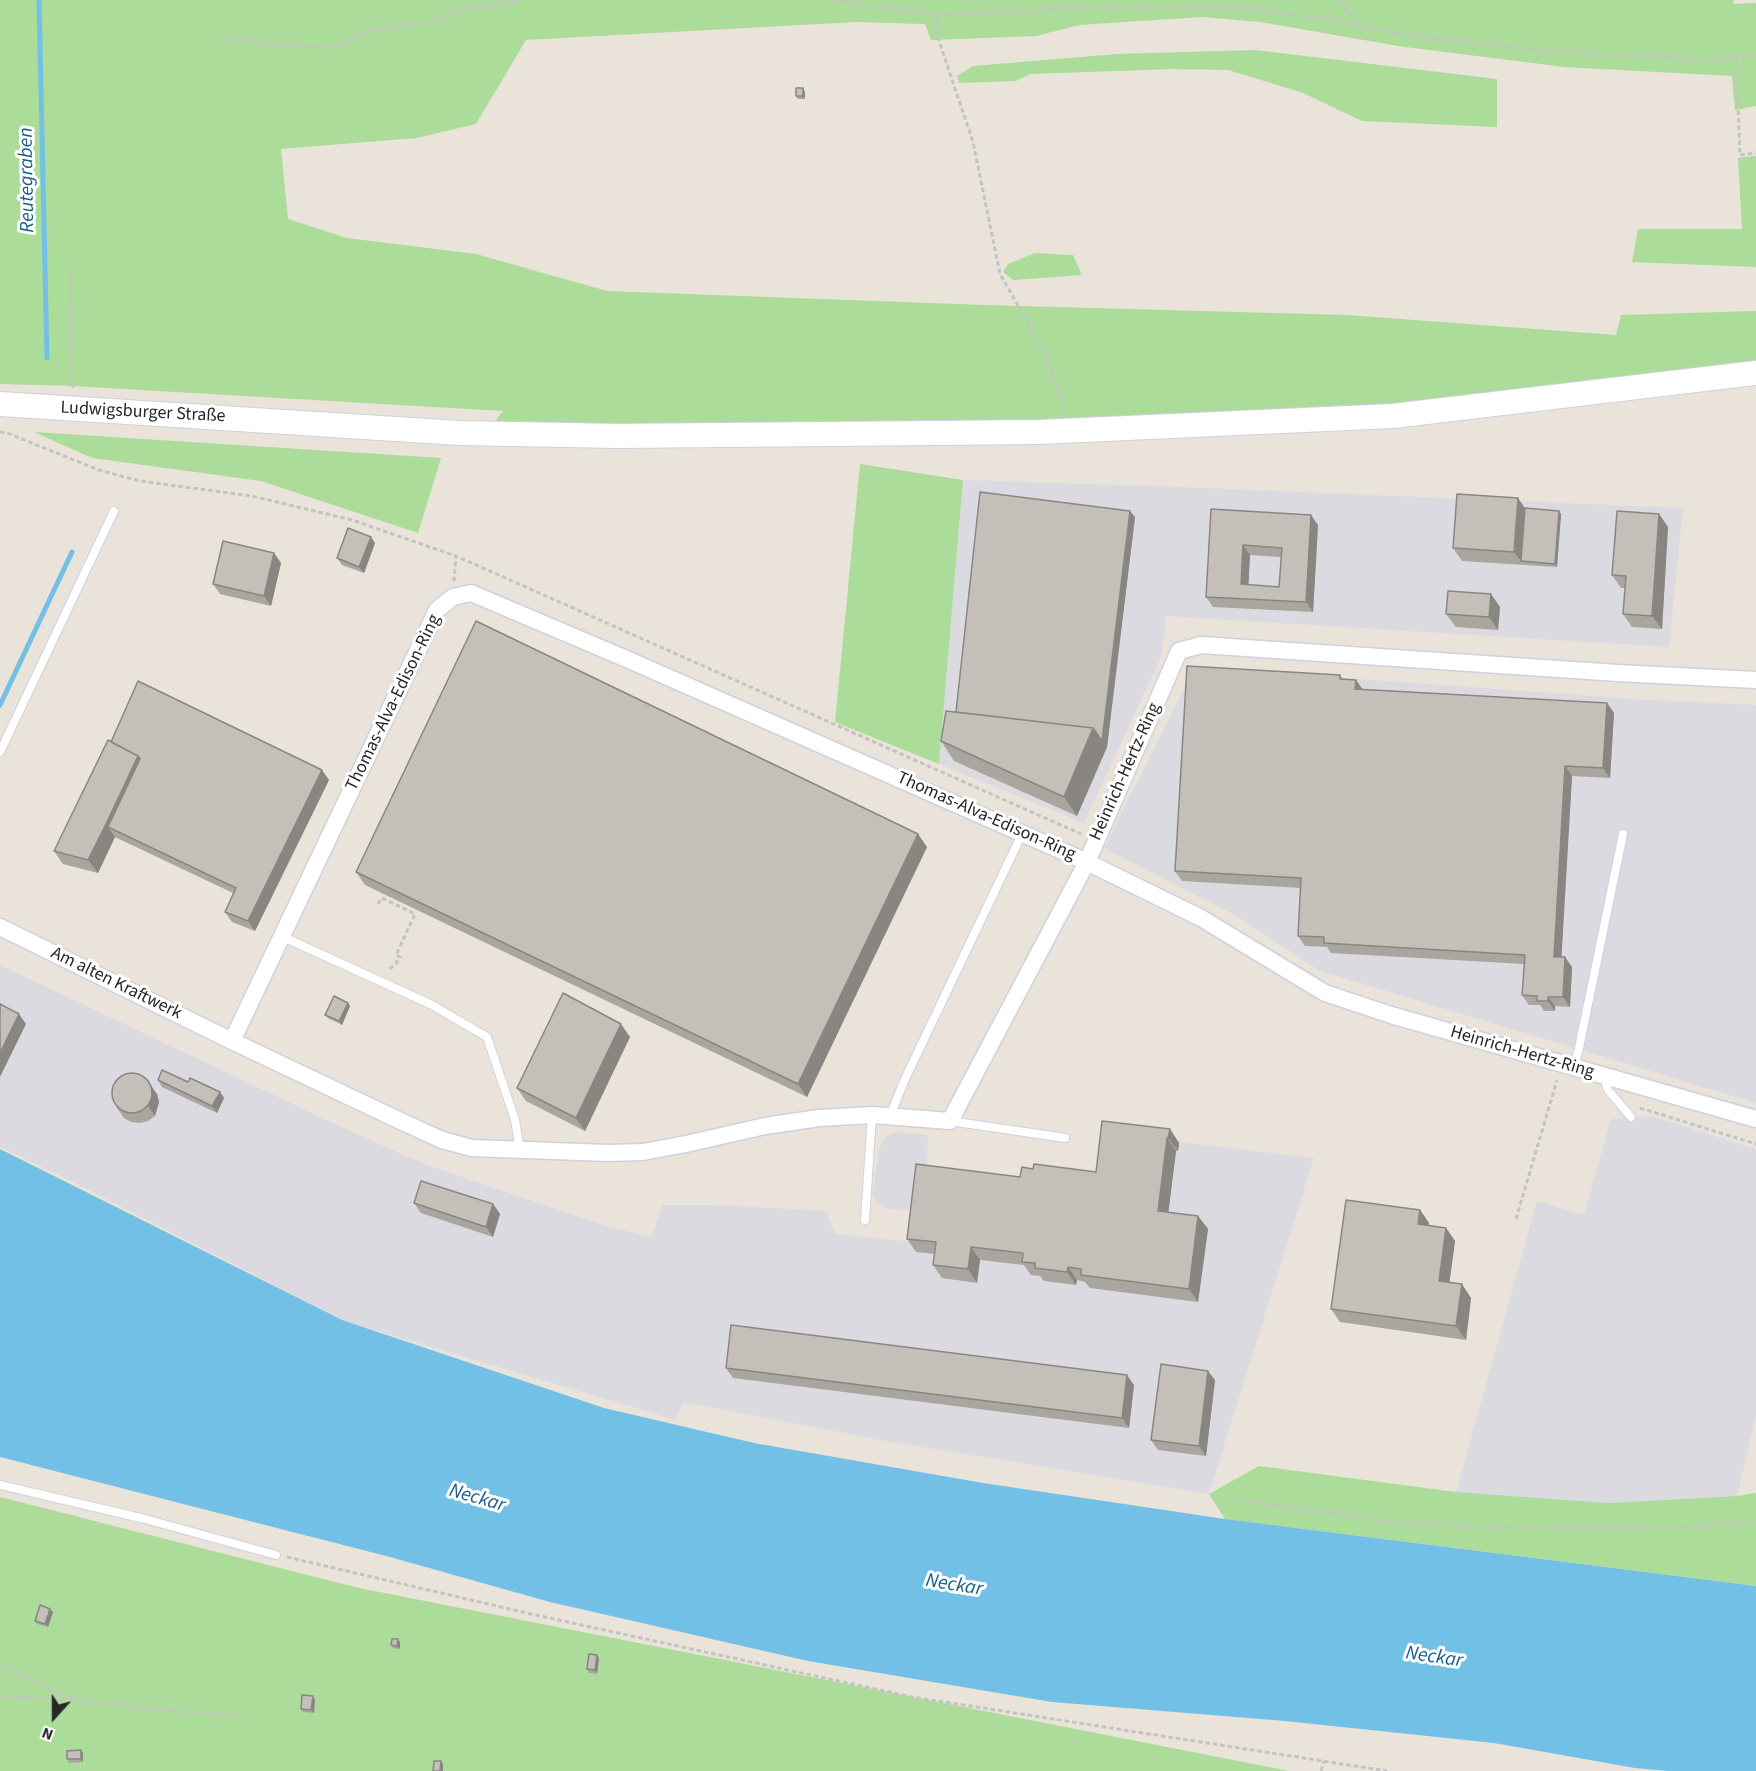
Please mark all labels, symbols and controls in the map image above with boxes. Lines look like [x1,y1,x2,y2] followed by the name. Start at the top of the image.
[15,127,41,233] water label: Reutegraben
[60,398,226,428] street label: Ludwigsburger Straße
[342,611,446,795] street label: Thomas-Alva-Edison-Ring
[1086,700,1166,844] street label: Heinrich-Hertz-Ring
[893,768,1079,866] street label: Thomas-Alva-Edison-Ring
[47,943,185,1025] street label: Am alten Kraftwerk
[1448,1022,1596,1084] street label: Heinrich-Hertz-Ring
[446,1480,508,1518] water label: Neckar
[924,1570,984,1602] water label: Neckar
[1404,1642,1464,1674] water label: Neckar
[24,1687,84,1747] north arrow
[39,1722,56,1746] text: N

